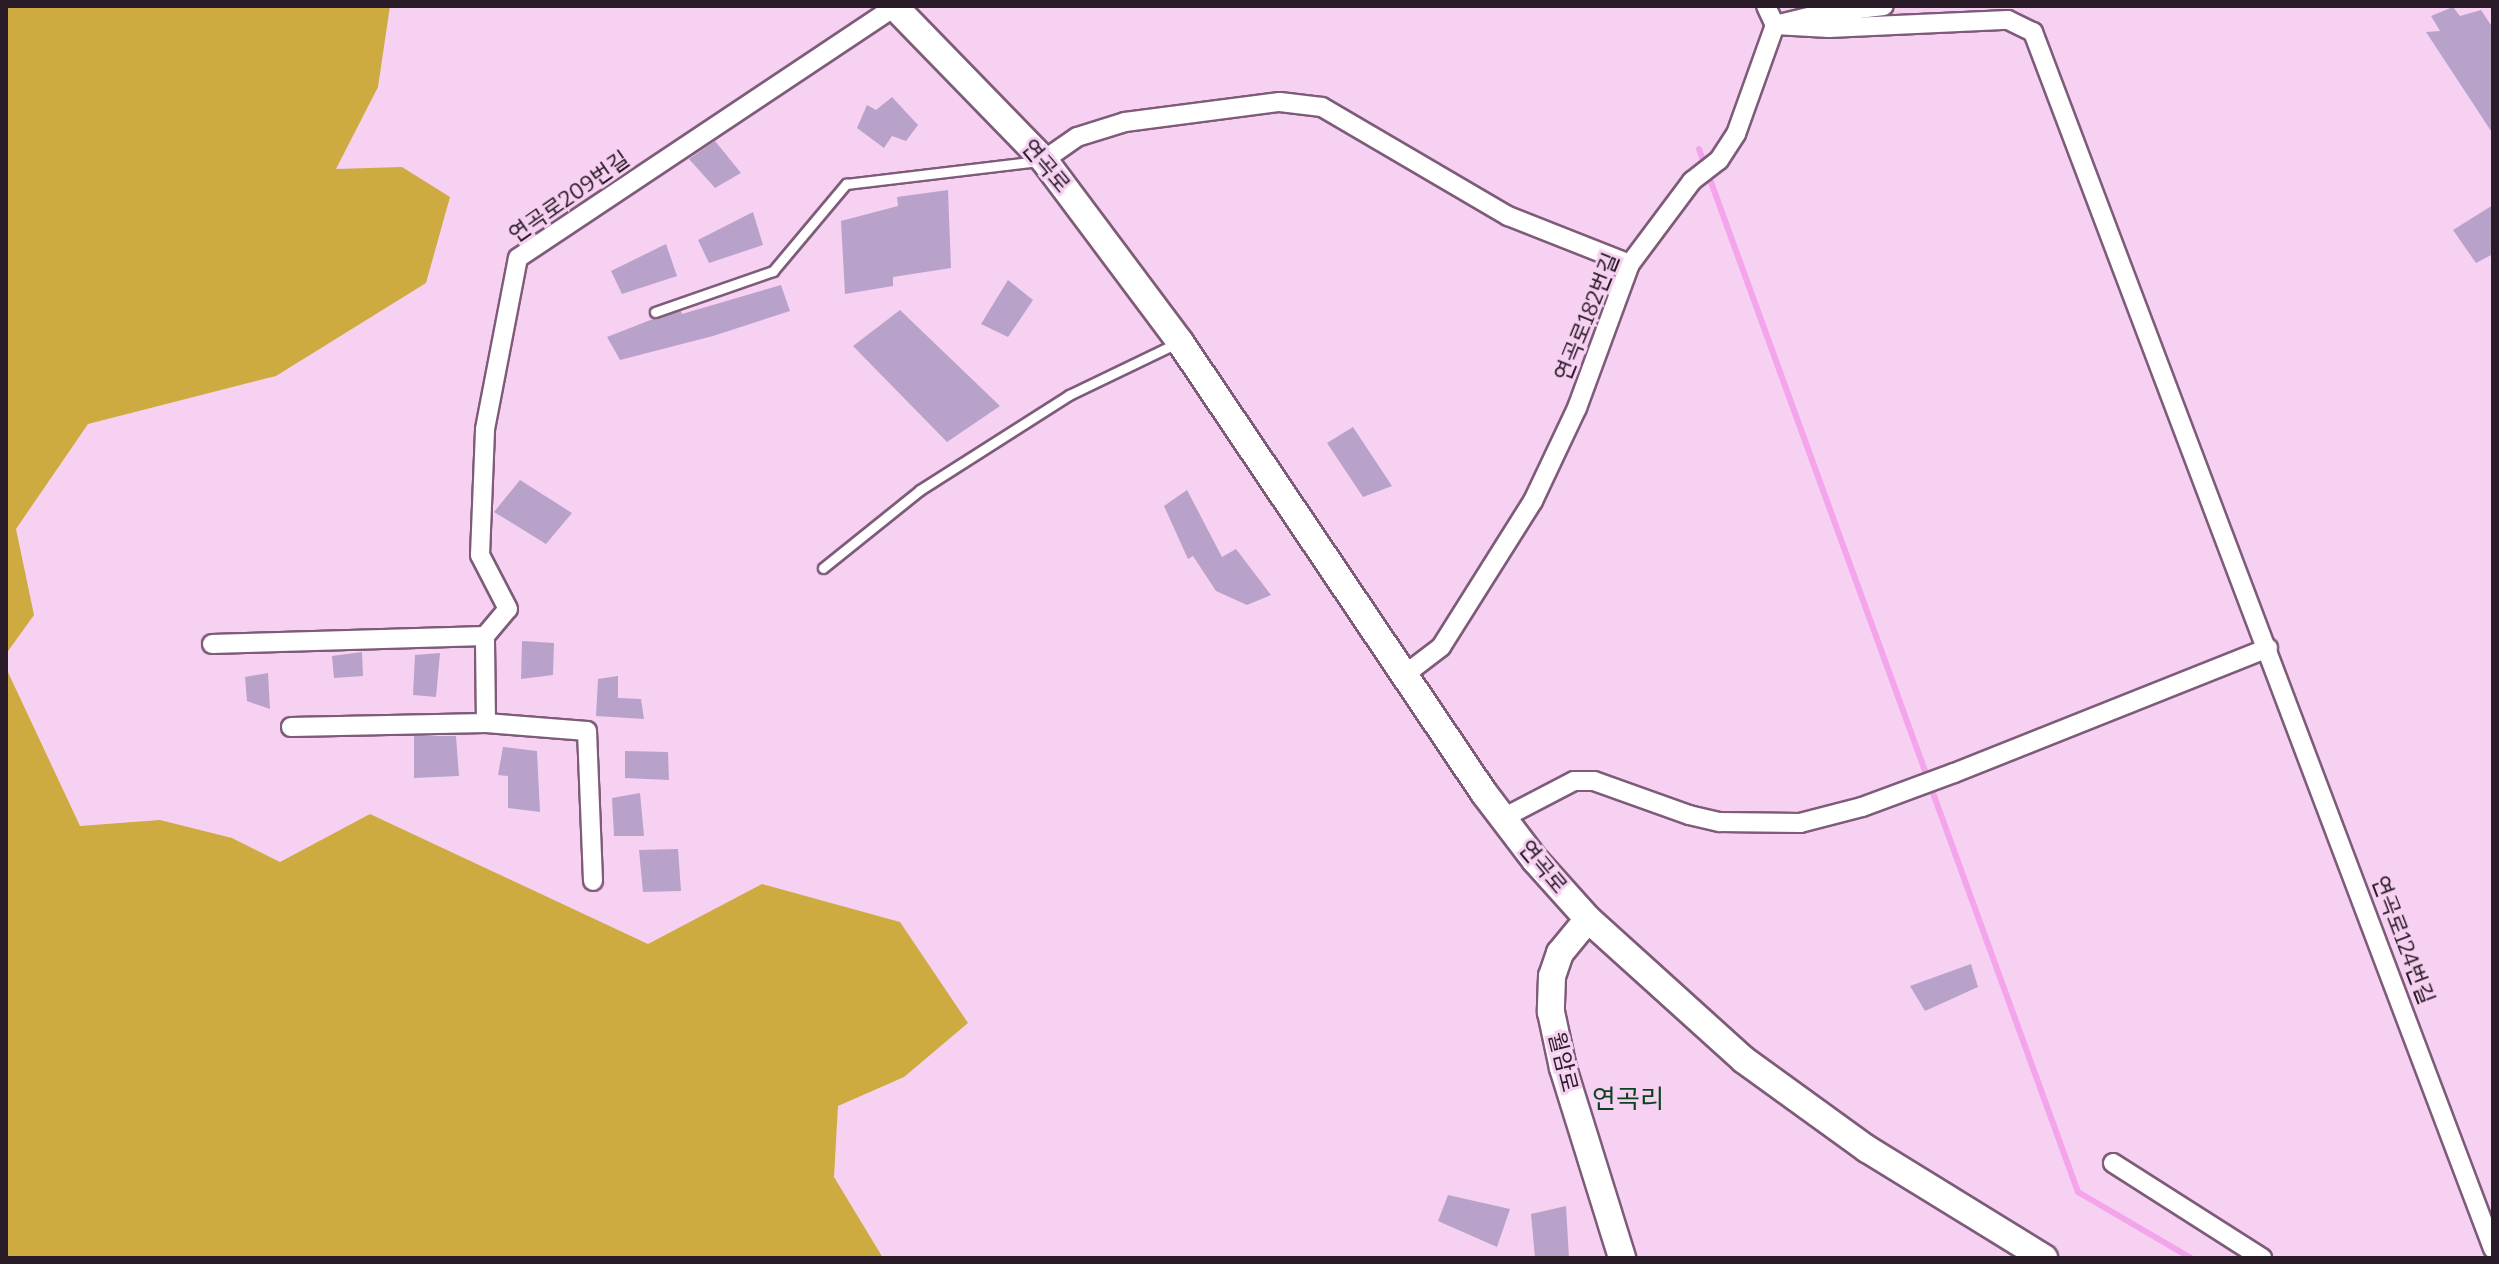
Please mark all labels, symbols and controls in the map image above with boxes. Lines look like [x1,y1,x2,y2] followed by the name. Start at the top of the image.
[1016,134,1076,198] street label: 연곡로
[504,146,634,248] street label: 연곡로209번길
[1549,249,1625,385] street label: 연곡로182번길
[1513,835,1573,899] street label: 연곡로
[2366,872,2440,1008] street label: 연곡로124번길
[1543,1029,1583,1095] street label: 월암로
[1592,1084,1664,1116] district label: 연곡리

